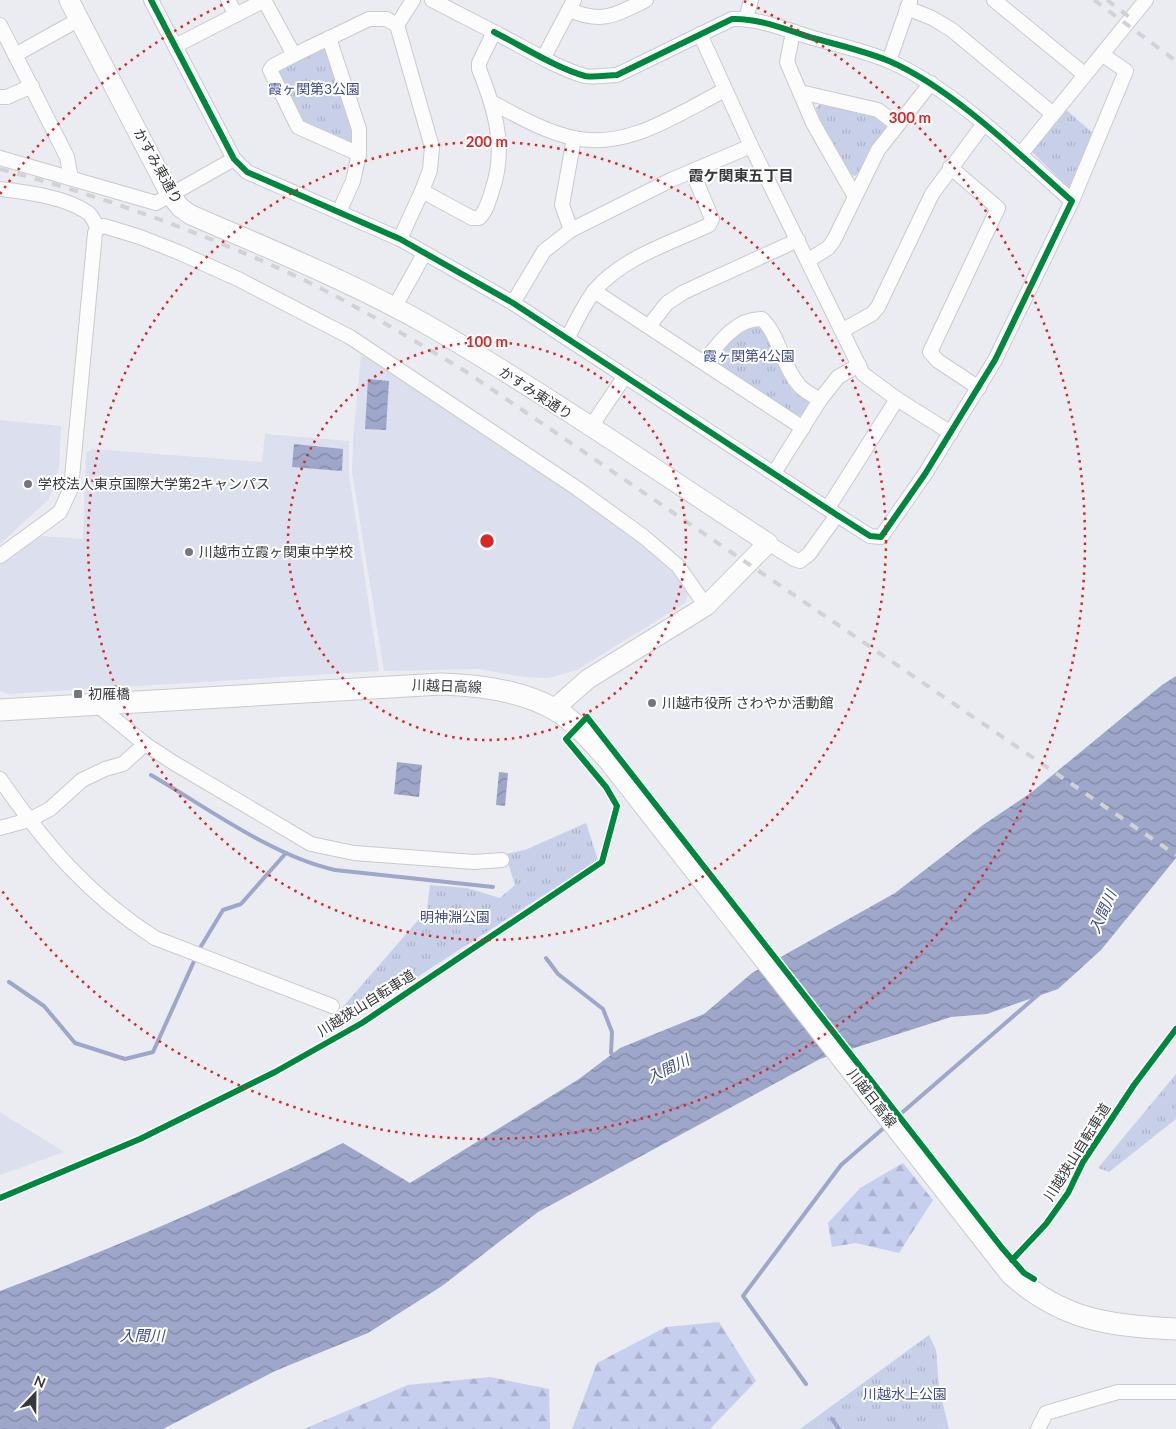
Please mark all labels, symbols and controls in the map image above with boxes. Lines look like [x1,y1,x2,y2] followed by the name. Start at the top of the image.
[268,80,360,97] park label: 霞ヶ関第3公園
[889,108,931,126] text: 300 m
[131,125,186,207] street label: かすみ東通り
[466,132,508,150] text: 200 m
[688,166,794,184] district label: 霞ケ関東五丁目
[466,332,508,350] text: 100 m
[703,347,795,364] park label: 霞ヶ関第4公園
[496,363,576,423] street label: かすみ東通り
[38,475,270,492] place label: 学校法人東京国際大学第2キャンパス
[22,478,34,490] marker: 学校法人東京国際大学第2キャンパス
[478,532,496,550] centre of rings
[199,543,353,560] place label: 川越市立霞ヶ関東中学校
[183,546,195,558] marker: 川越市立霞ヶ関東中学校
[412,676,482,695] street label: 川越日高線
[88,685,130,702] place label: 初雁橋
[72,688,84,700] marker: 初雁橋
[662,694,834,711] place label: 川越市役所 さわやか活動館
[646,697,658,709] marker: 川越市役所 さわやか活動館
[1085,886,1120,936] water label: 入間川
[420,908,490,925] park label: 明神淵公園
[314,966,418,1039] street label: 川越狭山自転車道
[643,1049,694,1086] water label: 入間川
[844,1065,901,1131] street label: 川越日高線
[1040,1100,1113,1204] street label: 川越狭山自転車道
[119,1326,166,1344] water label: 入間川
[10,1369,60,1419] north arrow
[32,1372,48,1391] text: N
[863,1385,947,1402] park label: 川越水上公園

